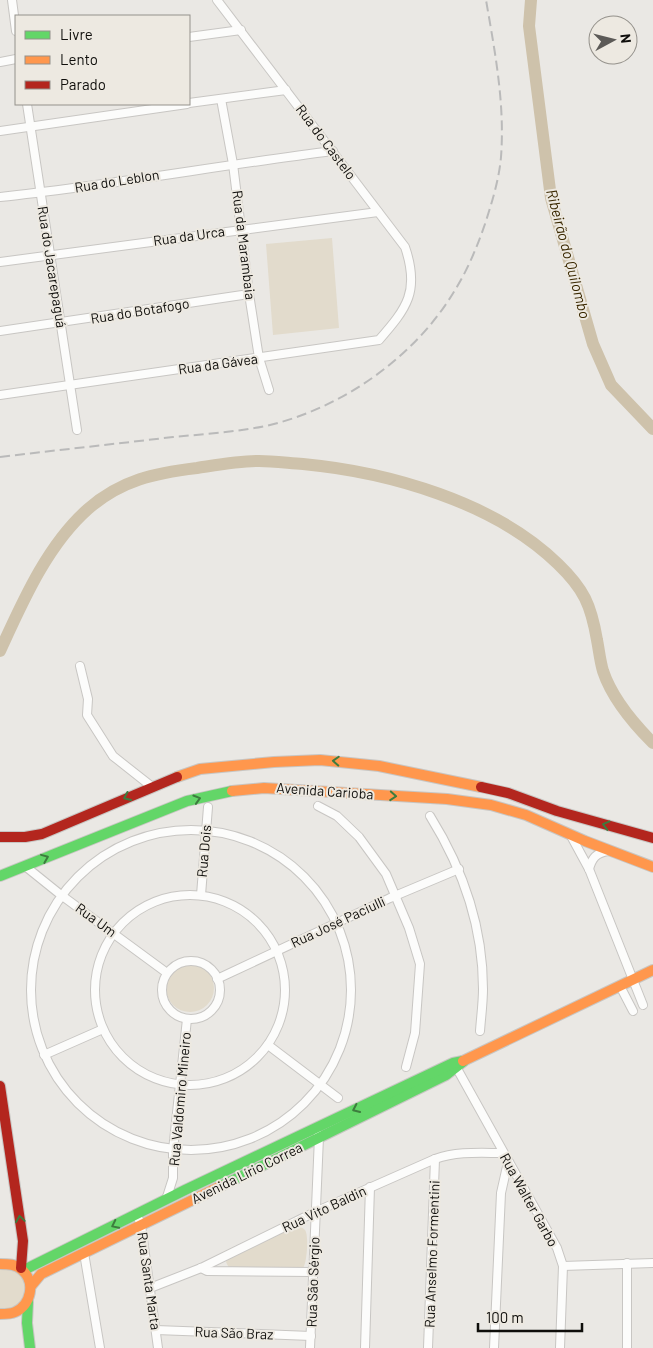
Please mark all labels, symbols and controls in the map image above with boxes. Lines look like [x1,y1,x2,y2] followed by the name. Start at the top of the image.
[15,15,190,105] legend
[588,15,638,65] north arrow
[60,25,93,43] text: Livre
[617,33,635,44] text: N
[60,50,98,68] text: Lento
[60,75,106,93] text: Parado
[293,101,360,183] street label: Rua do Castelo
[73,165,161,196] street label: Rua do Leblon
[543,187,595,320] water label: Ribeirão do Quilombo
[229,189,260,301] street label: Rua da Marambaia
[34,205,71,329] street label: Rua do Jacarepaguá
[152,222,226,249] street label: Rua da Urca
[89,294,190,327] street label: Rua do Botafogo
[177,350,259,377] street label: Rua da Gávea
[332,756,340,767] one-way arrow
[276,779,374,802] street label: Avenida Carioba
[389,790,397,801] one-way arrow
[123,791,132,801] one-way arrow
[192,794,200,804] one-way arrow
[602,821,610,831] one-way arrow
[193,824,214,878] street label: Rua Dois
[41,854,49,864] one-way arrow
[288,892,388,951] street label: Rua José Paciulli
[72,899,120,940] street label: Rua Um
[165,1031,194,1167] street label: Rua Valdomiro Mineiro
[352,1103,361,1114] one-way arrow
[188,1138,305,1207] street label: Avenida Lírio Correa
[497,1150,562,1249] street label: Rua Walter Garbo
[420,1180,443,1328] street label: Rua Anselmo Formentini
[279,1182,369,1235] street label: Rua Vito Baldin
[15,1215,25,1224] one-way arrow
[111,1219,120,1230] one-way arrow
[134,1231,165,1331] street label: Rua Santa Marta
[302,1236,323,1328] street label: Rua São Sérgio
[478,1300,582,1332] scale bar
[486,1308,524,1326] text: 100 m
[194,1323,274,1342] street label: Rua São Braz

